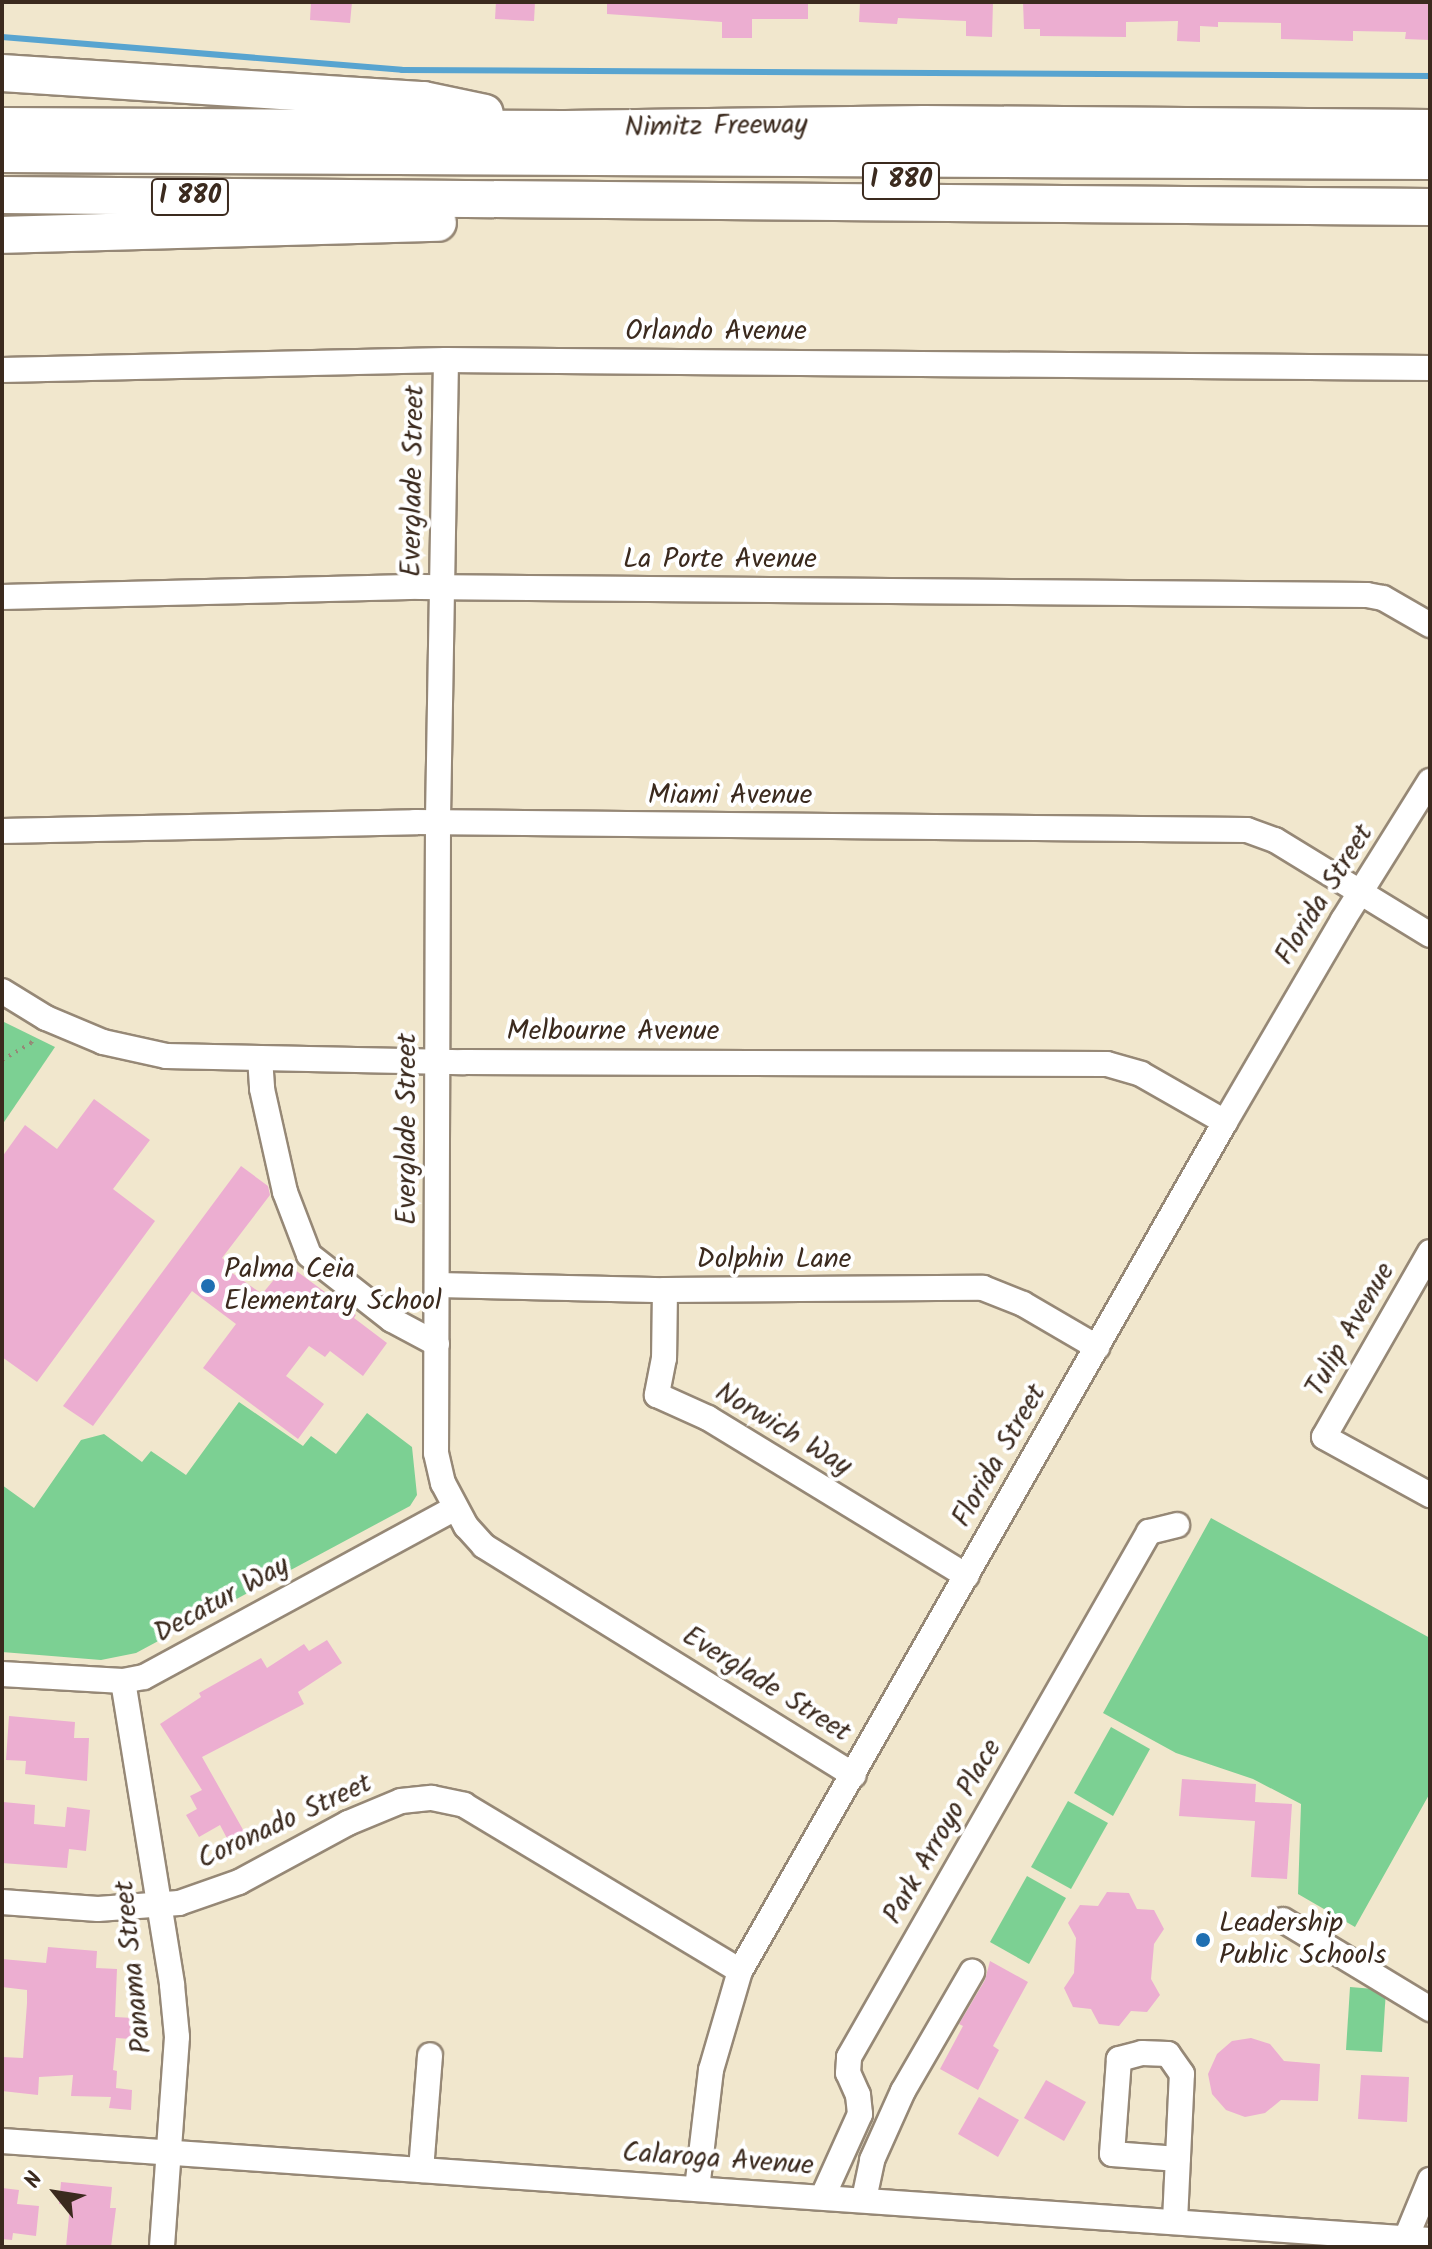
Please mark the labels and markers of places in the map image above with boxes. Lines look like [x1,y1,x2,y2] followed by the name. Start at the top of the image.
[224,1253,442,1319] place label: Palma Ceia Elementary School
[199,1277,217,1295] marker: Palma Ceia Elementary School
[1219,1907,1386,1973] place label: Leadership Public Schools
[1194,1931,1212,1949] marker: Leadership Public Schools

